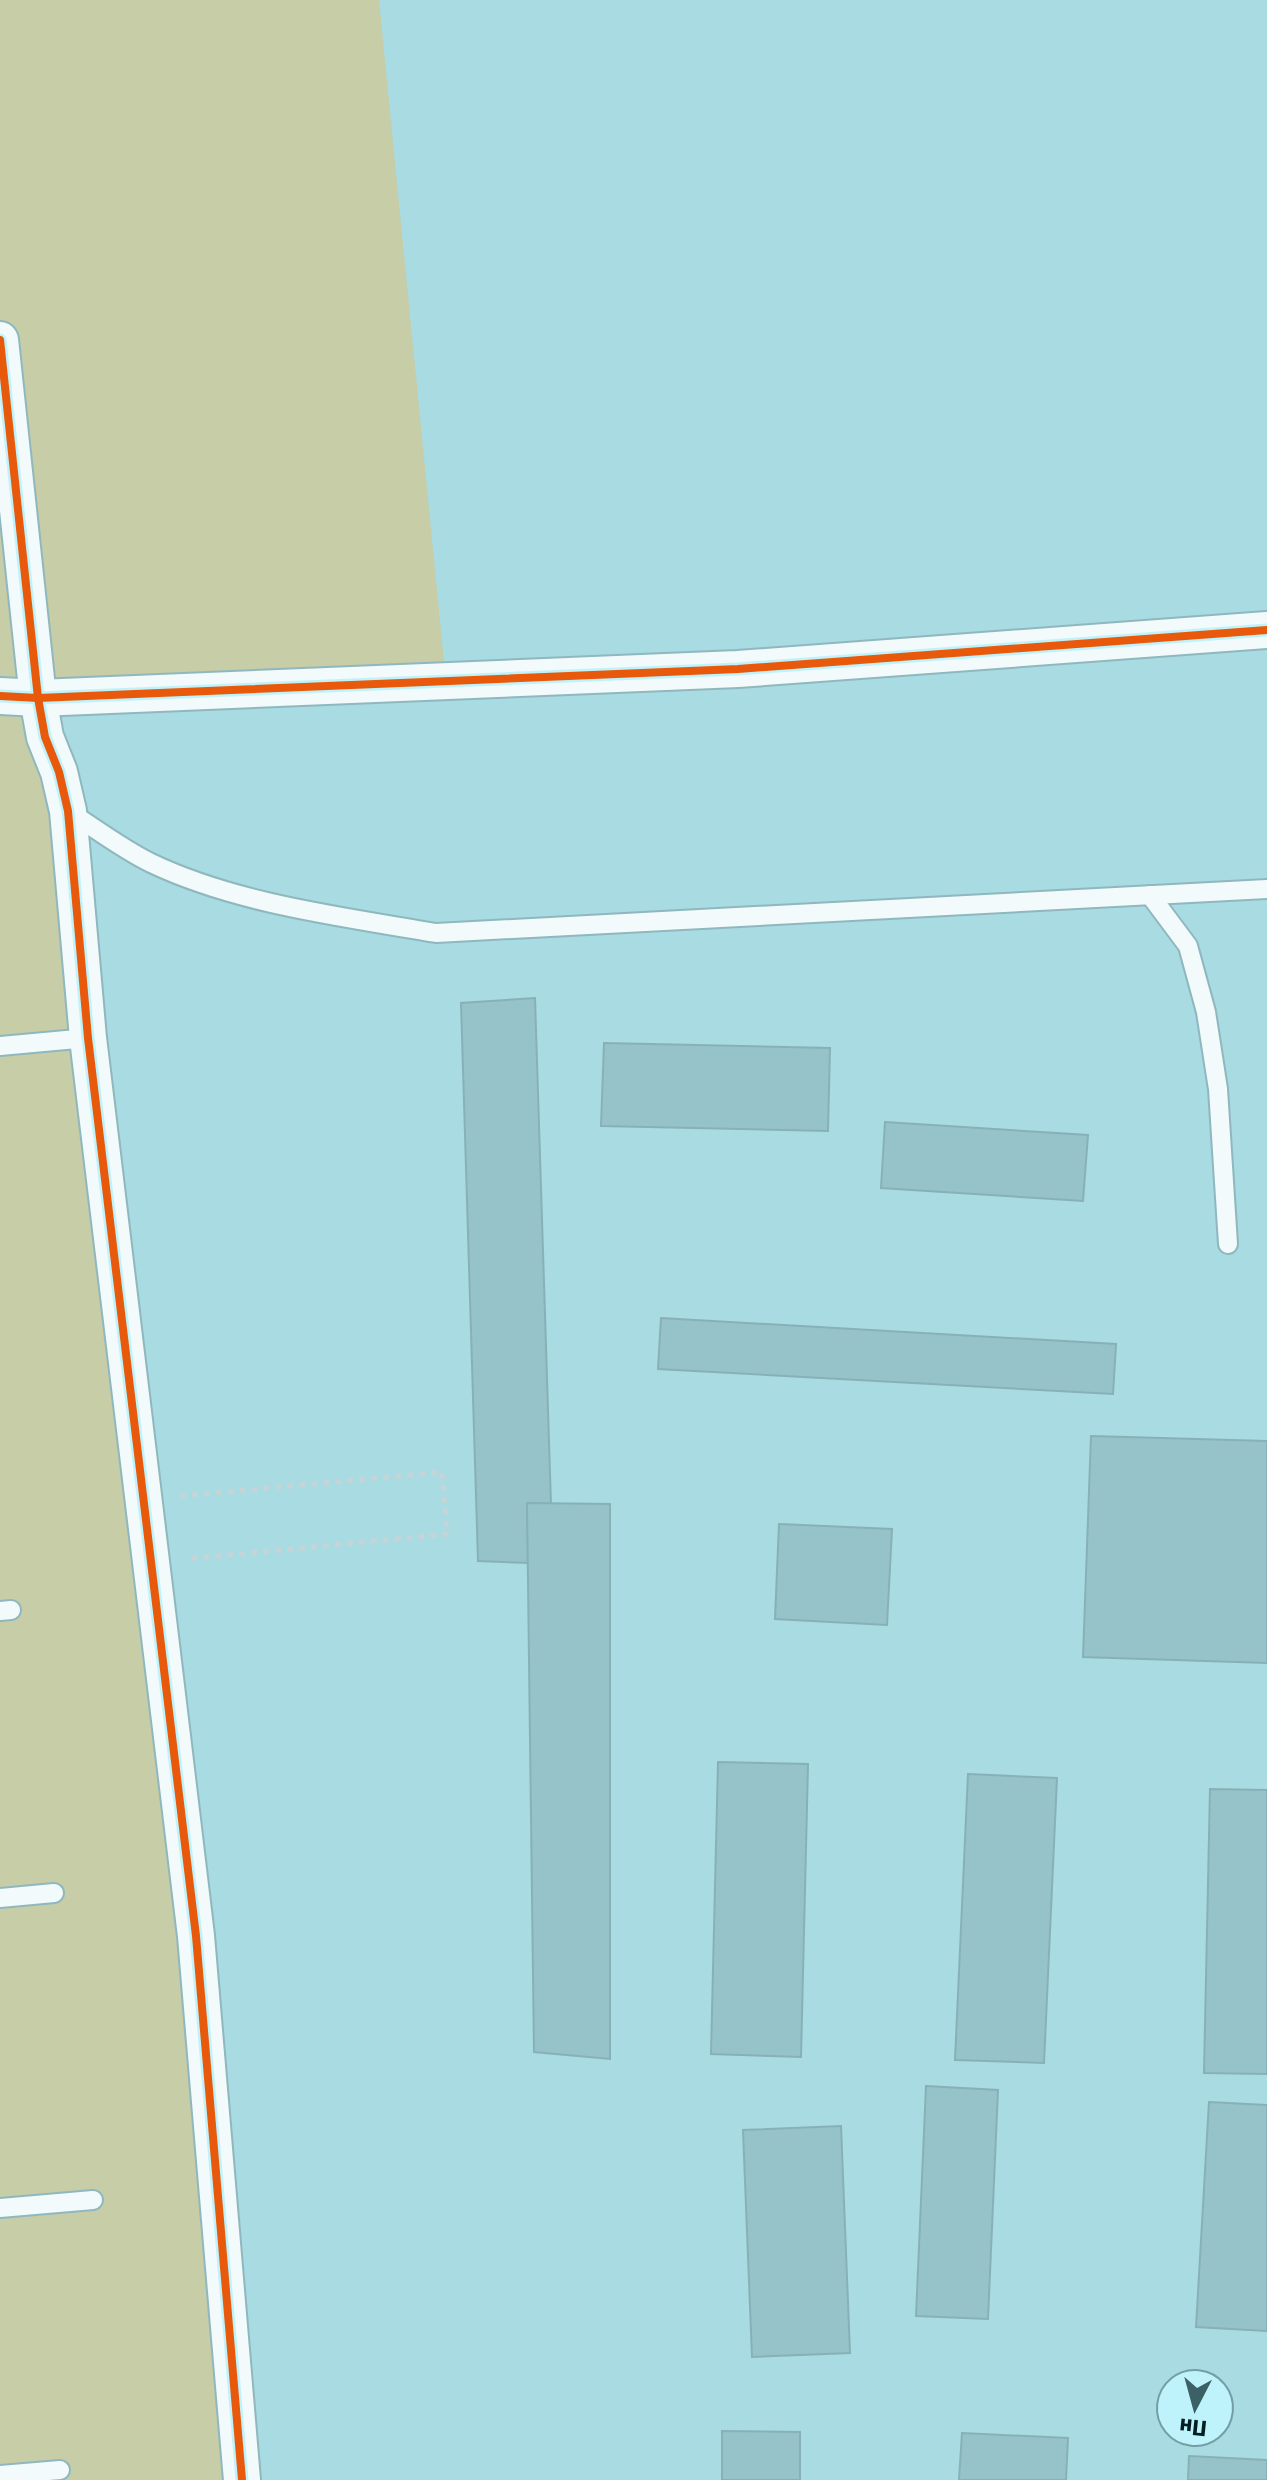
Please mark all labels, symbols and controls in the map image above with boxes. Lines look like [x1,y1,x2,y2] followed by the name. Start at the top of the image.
[1155,2368,1235,2448] north arrow
[1178,2413,1208,2442] text: Пн

